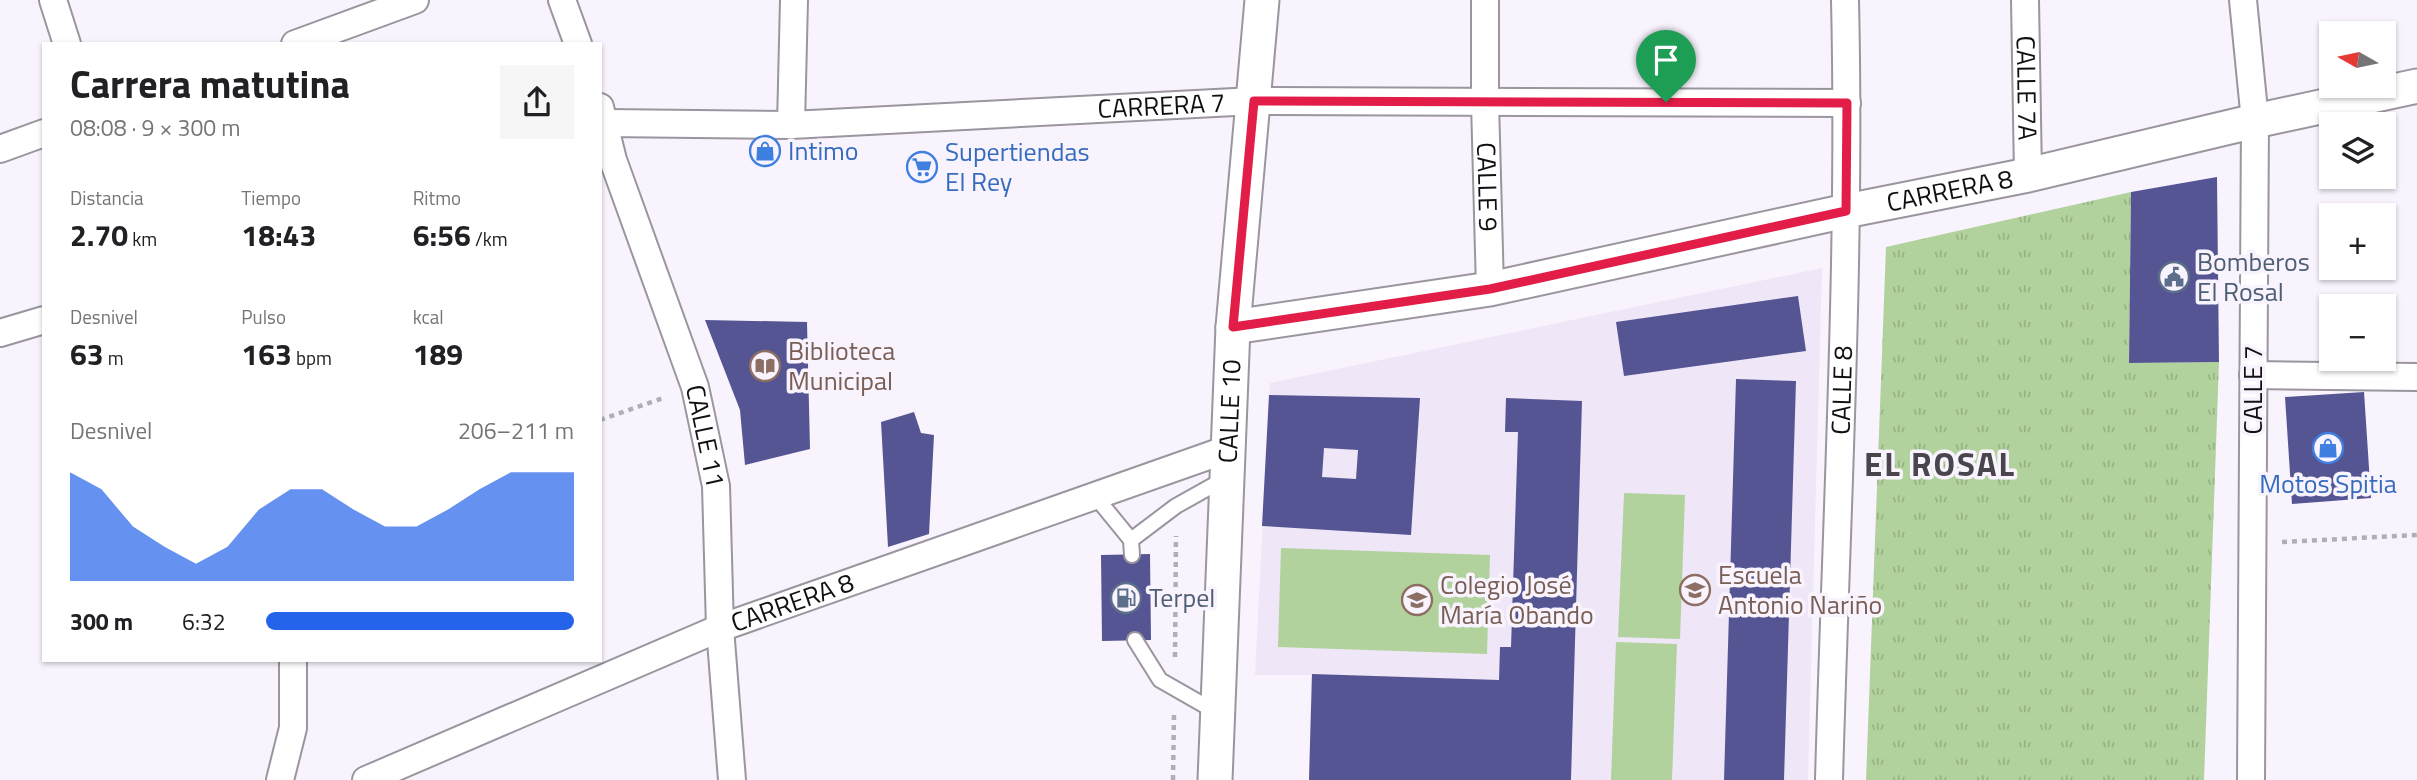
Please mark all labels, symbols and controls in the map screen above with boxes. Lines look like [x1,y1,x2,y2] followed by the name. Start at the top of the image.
[2319,21,2396,98] north arrow
[2319,21,2396,371] map controls
[1636,30,1696,102] pin
[2007,35,2047,141] street label: CALLE 7A
[1647,41,1685,79] icon: arrive
[70,55,350,113] text: Carrera matutina
[500,65,574,139] button: share
[1097,83,1226,128] street label: CARRERA 7
[70,110,240,145] text: 08:08 · 9 × 300 m
[2319,112,2396,189] button: layers
[788,131,859,170] place label: Intimo
[945,132,1090,201] place label: Supertiendas El Rey
[748,134,782,168] shop icon: Intimo
[1467,142,1508,232] street label: CALLE 9
[905,150,939,184] supermarket icon: Supertiendas El Rey
[1883,158,2016,222] street label: CARRERA 8
[70,183,144,212] text: Distancia
[241,183,301,212] text: Tiempo
[413,183,461,212] text: Ritmo
[2319,203,2396,280] button: +
[70,212,128,258] text: 2.70
[241,212,316,258] text: 18:43
[413,212,471,258] text: 6:56
[128,224,157,253] text: km
[471,224,508,253] text: /km
[2197,242,2310,311] place label: Bomberos El Rosal
[2157,260,2191,294] public building icon: Bomberos El Rosal
[2319,294,2396,371] button: −
[70,302,138,331] text: Desnivel
[241,302,286,331] text: Pulso
[413,302,444,331] text: kcal
[70,331,104,377] text: 63
[241,331,292,377] text: 163
[413,331,463,377] text: 189
[788,331,895,400] place label: Biblioteca Municipal
[104,343,124,372] text: m
[292,343,332,372] text: bpm
[1820,345,1862,435] street label: CALLE 8
[2233,345,2272,435] street label: CALLE 7
[748,349,782,383] library icon: Biblioteca Municipal
[1208,359,1251,464] street label: CALLE 10
[676,381,736,491] street label: CALLE 11
[70,413,152,448] text: Desnivel
[458,413,574,448] text: 206–211 m
[2311,431,2345,465] shop icon: Motos Spitia
[1864,439,2016,489] district label: EL ROSAL
[2259,464,2397,503] place label: Motos Spitia
[1718,555,1882,624] place label: Escuela Antonio Nariño
[725,562,859,642] street label: CARRERA 8
[1440,565,1594,634] place label: Colegio José María Obando
[1678,573,1712,607] school or university icon: Escuela Antonio Nariño
[1149,578,1215,617] place label: Terpel
[1109,581,1143,615] fuel station icon: Terpel
[1400,583,1434,617] school or university icon: Colegio José María Obando
[70,604,133,639] text: 300 m
[182,604,226,639] text: 6:32

